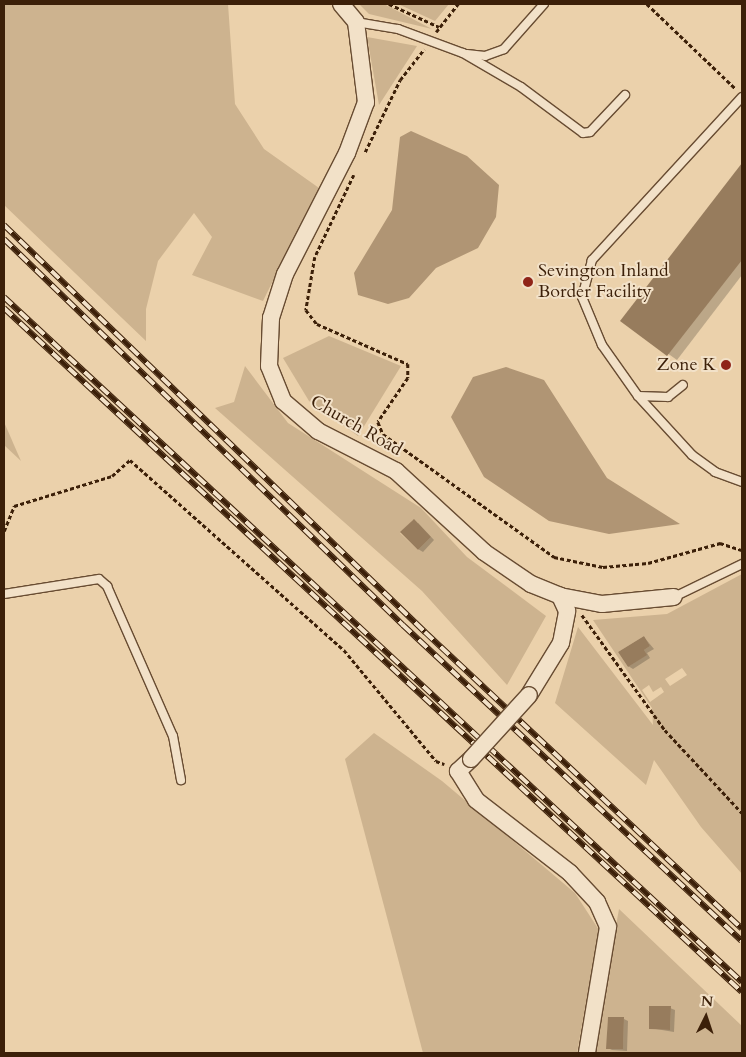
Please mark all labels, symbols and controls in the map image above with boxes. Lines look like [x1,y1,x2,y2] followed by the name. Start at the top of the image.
[538,261,669,304] place label: Sevington Inland Border Facility
[522,276,534,288] marker: Sevington Inland Border Facility
[657,354,716,376] place label: Zone K
[720,359,732,371] marker: Zone K
[306,391,406,461] street label: Church Road
[681,992,731,1042] north arrow
[700,992,714,1011] text: N

